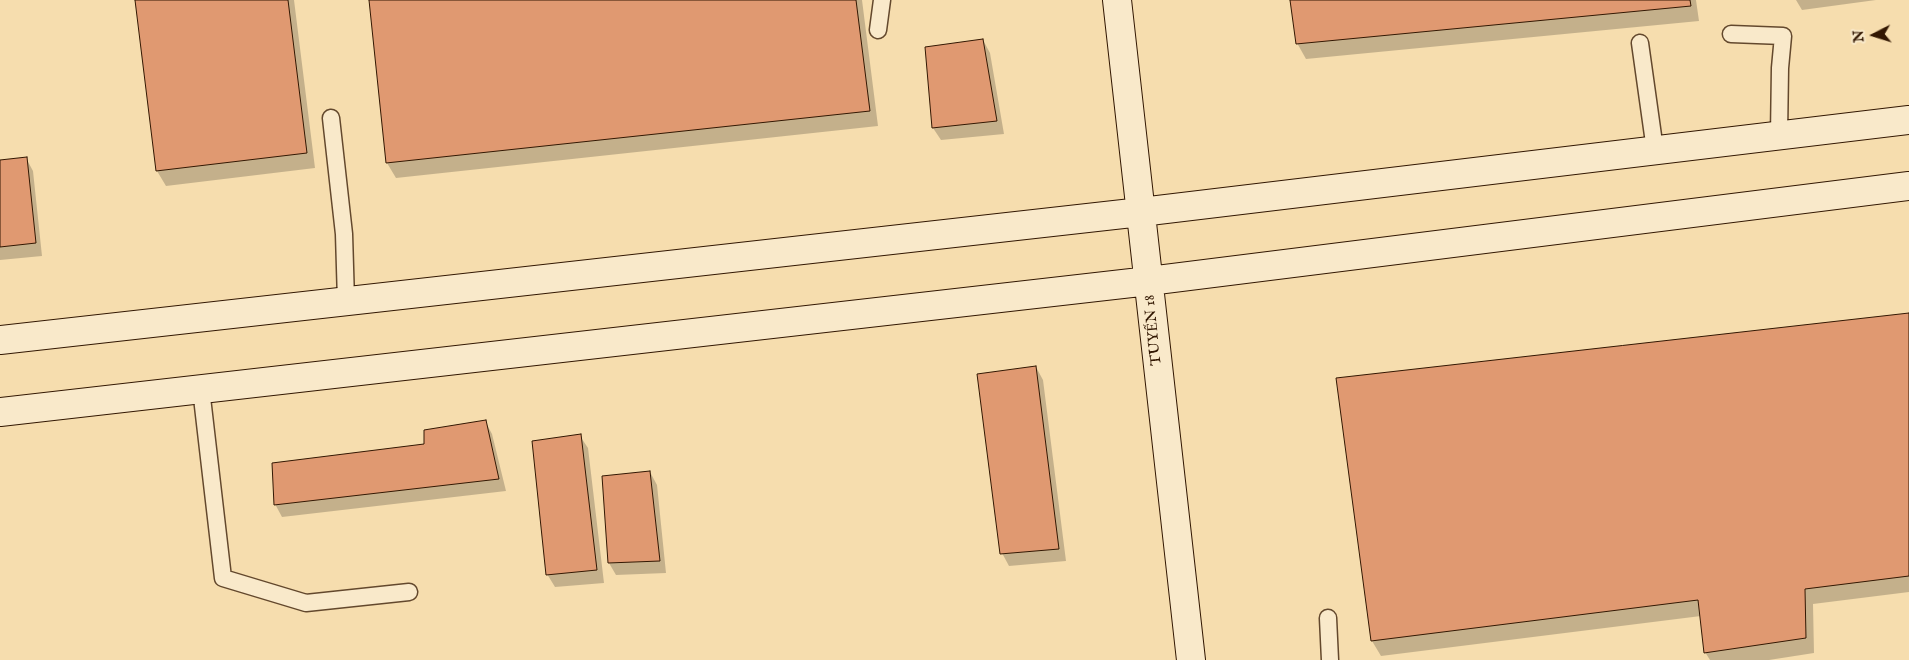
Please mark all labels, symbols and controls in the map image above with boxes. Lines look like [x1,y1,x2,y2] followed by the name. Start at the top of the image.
[1849,10,1899,60] north arrow
[1850,29,1869,43] text: N
[1141,294,1167,366] street label: TUYẾN 18

